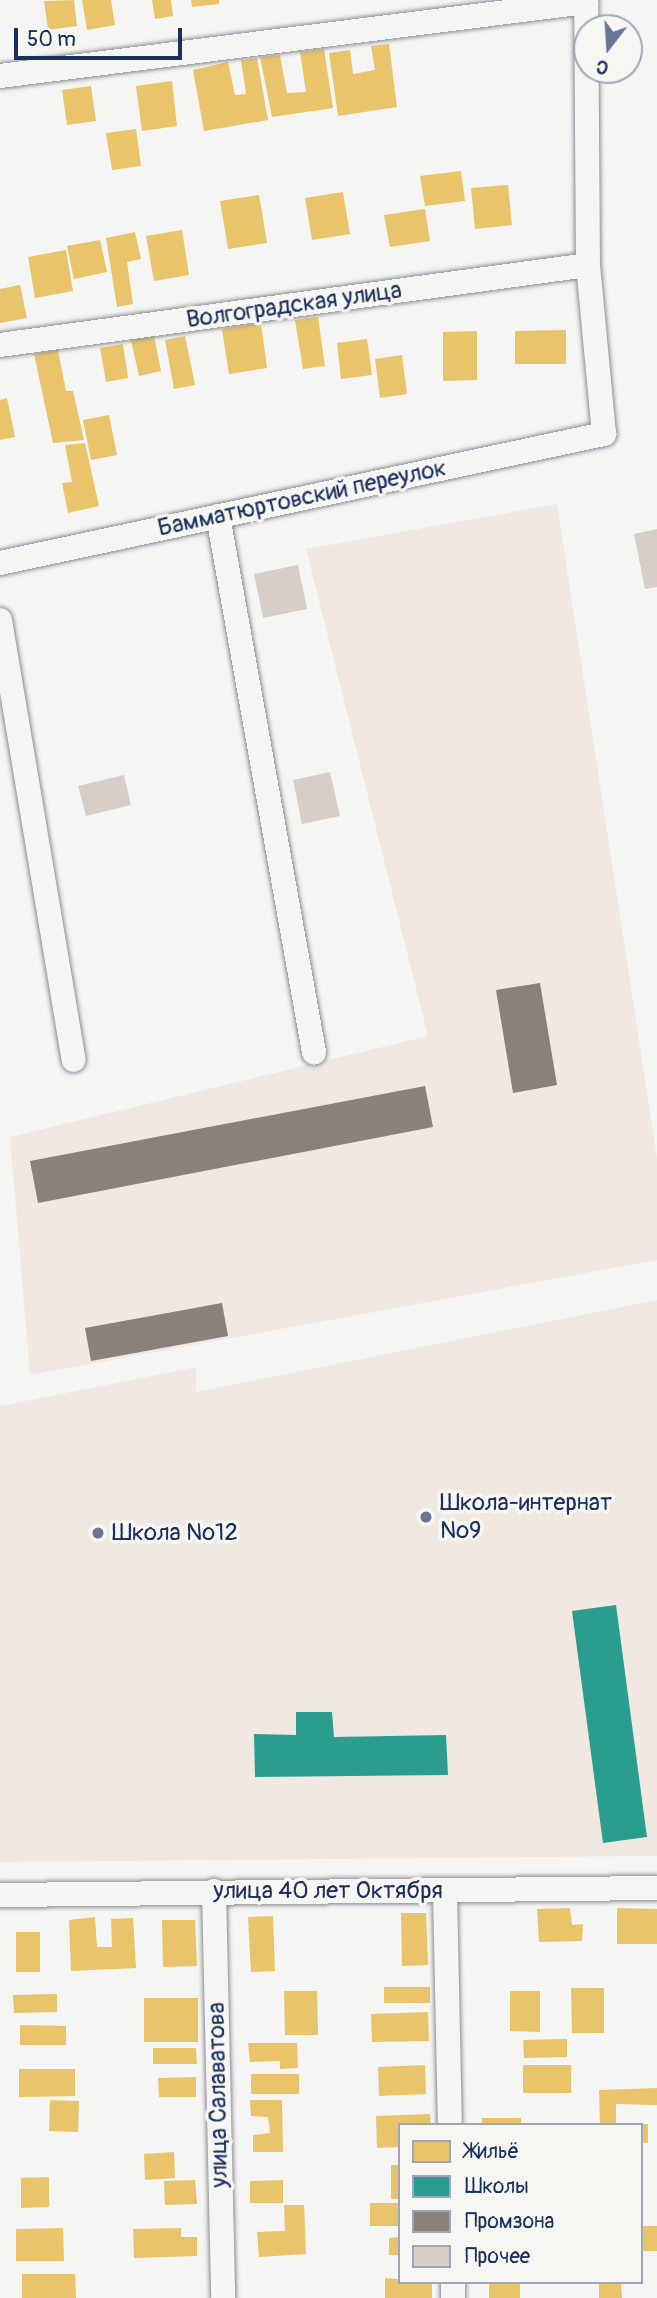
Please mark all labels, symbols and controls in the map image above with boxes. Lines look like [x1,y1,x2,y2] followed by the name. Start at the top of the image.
[18,14,186,58] scale bar
[573,14,643,84] north arrow
[27,26,76,53] text: 50 m
[593,54,612,80] text: С
[184,276,404,334] street label: Волгоградская улица
[155,453,449,543] street label: Бамматюртовский переулок
[440,1489,612,1545] place label: Школа-интернат №9
[418,1509,434,1525] marker: Школа-интернат №9
[112,1519,238,1547] place label: Школа №12
[90,1525,106,1541] marker: Школа №12
[213,1877,443,1905] street label: улица 40 лет Октября
[202,2002,234,2188] street label: улица Салаватова
[398,2123,643,2284] legend
[465,2138,519,2165] text: Жильё
[465,2173,529,2200] text: Школы
[465,2208,554,2235] text: Промзона
[465,2243,530,2270] text: Прочее

